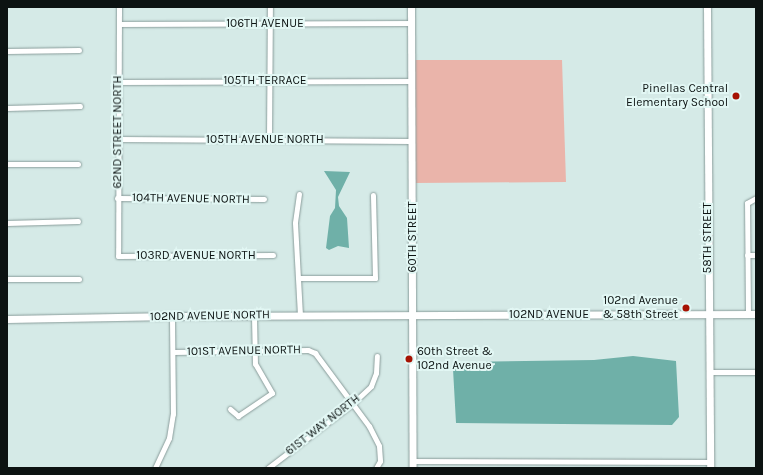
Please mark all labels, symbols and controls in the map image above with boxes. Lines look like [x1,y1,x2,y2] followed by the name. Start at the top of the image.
[226,17,304,31] street label: 106TH AVENUE
[223,74,307,88] street label: 105TH TERRACE
[111,75,125,189] street label: 62ND STREET NORTH
[626,82,728,110] place label: Pinellas Central Elementary School
[731,91,741,101] marker: Pinellas Central Elementary School
[206,133,324,147] street label: 105TH AVENUE NORTH
[132,191,250,207] street label: 104TH AVENUE NORTH
[406,202,420,272] street label: 60TH STREET
[701,202,715,274] street label: 58TH STREET
[136,249,256,263] street label: 103RD AVENUE NORTH
[602,294,678,322] place label: 102nd Avenue & 58th Street
[681,303,691,313] marker: 102nd Avenue & 58th Street
[150,308,270,324] street label: 102ND AVENUE NORTH
[509,308,589,322] street label: 102ND AVENUE
[187,343,301,359] street label: 101ST AVENUE NORTH
[417,345,492,373] place label: 60th Street & 102nd Avenue
[404,354,414,364] marker: 60th Street & 102nd Avenue
[283,391,363,459] street label: 61ST WAY NORTH

